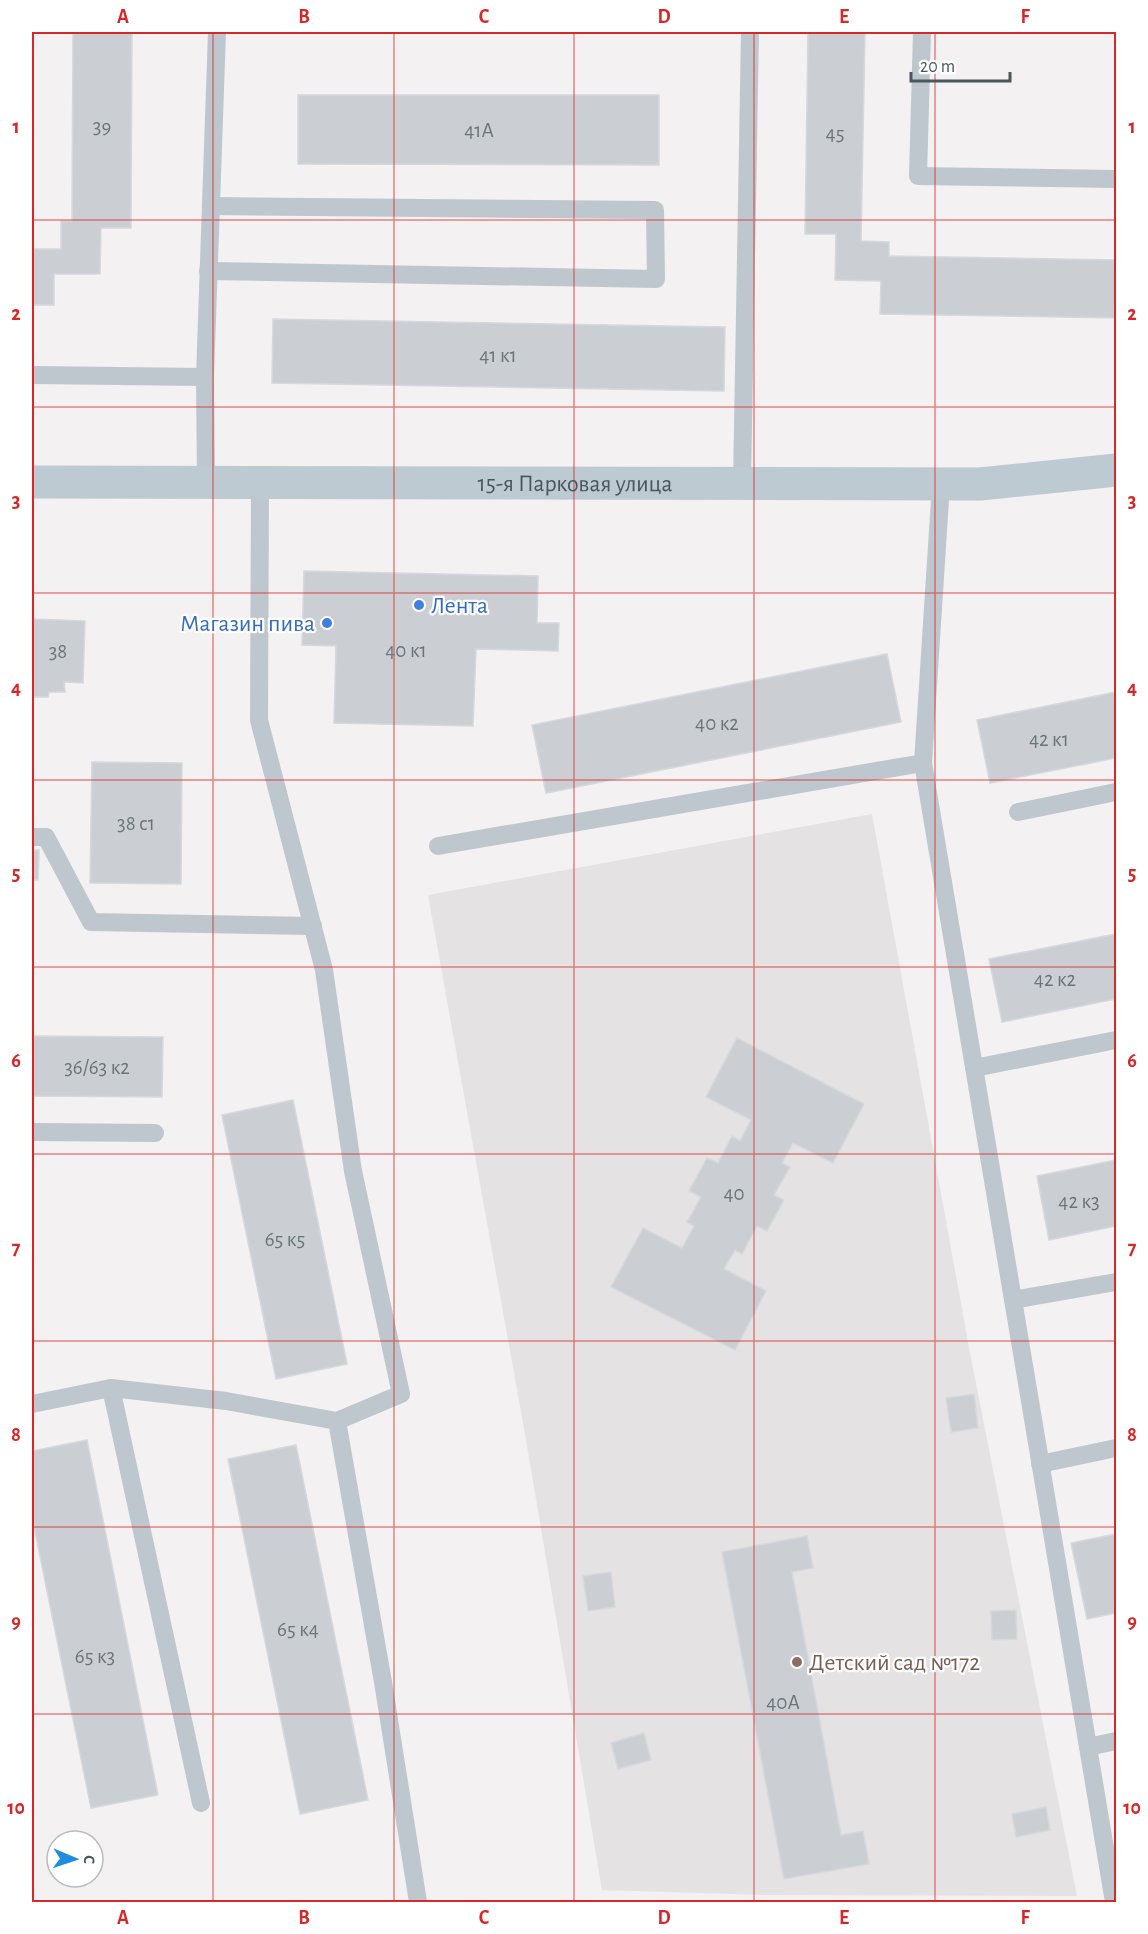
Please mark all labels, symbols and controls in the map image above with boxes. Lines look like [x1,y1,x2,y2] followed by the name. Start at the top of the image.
[117,7,129,27] text: A
[298,7,310,27] text: B
[479,7,490,27] text: C
[657,7,671,27] text: D
[839,7,849,27] text: E
[1020,7,1030,27] text: F
[911,45,1010,83] scale bar
[920,58,955,76] text: 20 m
[93,116,111,137] house number: 39
[12,117,20,137] text: 1
[1128,117,1136,137] text: 1
[464,120,494,141] house number: 41А
[826,123,844,144] house number: 45
[11,304,21,324] text: 2
[1127,304,1137,324] text: 2
[479,345,517,366] house number: 41 к1
[477,472,673,496] street label: 15-я Парковая улица
[12,491,20,511] text: 3
[1128,491,1136,511] text: 3
[431,594,488,618] place label: Лента
[412,598,426,612] marker: Лента
[180,612,315,636] place label: Магазин пива
[320,616,334,630] marker: Магазин пива
[385,640,427,661] house number: 40 к1
[49,641,67,662] house number: 38
[11,678,21,698] text: 4
[1127,678,1137,698] text: 4
[695,713,739,734] house number: 40 к2
[1029,729,1069,750] house number: 42 к1
[117,813,155,834] house number: 38 с1
[12,864,20,884] text: 5
[1128,864,1136,884] text: 5
[1034,969,1076,990] house number: 42 к2
[11,1051,21,1071] text: 6
[1127,1051,1137,1071] text: 6
[64,1057,130,1078] house number: 36/63 к2
[723,1183,745,1204] house number: 40
[1058,1191,1100,1212] house number: 42 к3
[265,1229,305,1250] house number: 65 к5
[12,1238,21,1258] text: 7
[1128,1238,1137,1258] text: 7
[11,1425,21,1445] text: 8
[1127,1425,1137,1445] text: 8
[11,1612,21,1632] text: 9
[1127,1612,1137,1632] text: 9
[277,1619,319,1640] house number: 65 к4
[75,1646,115,1667] house number: 65 к3
[809,1651,980,1675] place label: Детский сад №172
[790,1655,804,1669] marker: Детский сад №172
[766,1692,800,1713] house number: 40А
[7,1798,25,1818] text: 10
[1123,1798,1141,1818] text: 10
[45,1829,105,1889] north arrow
[81,1855,97,1864] text: С
[117,1908,129,1928] text: A
[298,1908,310,1928] text: B
[479,1908,490,1928] text: C
[657,1908,671,1928] text: D
[839,1908,849,1928] text: E
[1020,1908,1030,1928] text: F

